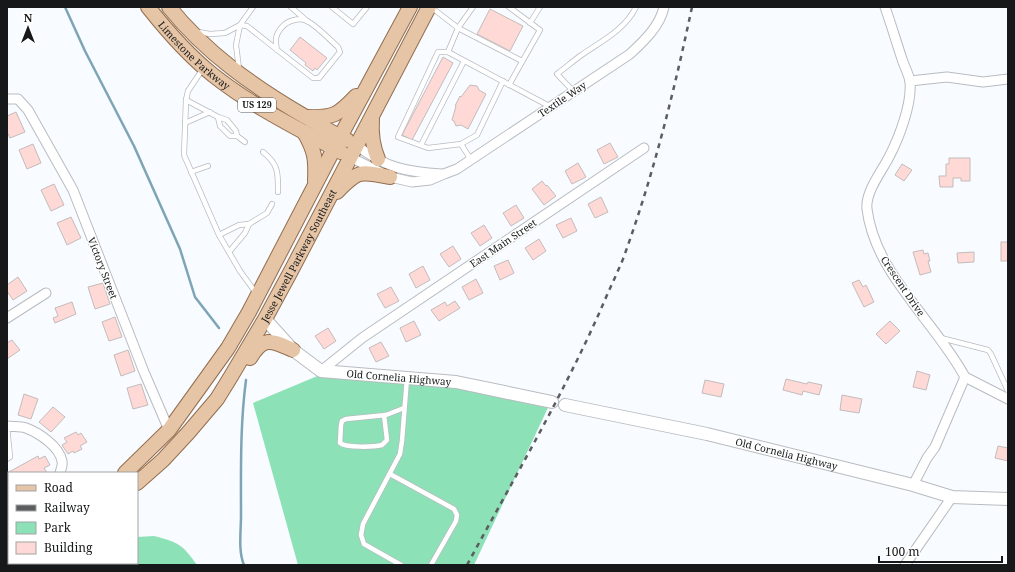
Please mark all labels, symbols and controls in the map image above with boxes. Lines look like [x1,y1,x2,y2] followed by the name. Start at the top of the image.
[8,8,48,48] north arrow
[24,10,33,25] text: N
[155,18,233,93] street label: Limestone Parkway
[535,78,589,120] street label: Textile Way
[238,98,276,112] road number: US 129
[257,186,340,326] street label: Jesse Jewell Parkway Southeast
[467,215,539,271] street label: East Main Street
[85,235,121,301] street label: Victory Street
[878,253,928,319] street label: Crescent Drive
[346,366,452,389] street label: Old Cornelia Highway
[734,434,840,473] street label: Old Cornelia Highway
[8,472,138,564] legend
[44,479,74,496] text: Road
[44,499,90,516] text: Railway
[44,519,72,536] text: Park
[879,538,1002,564] scale bar
[44,539,93,556] text: Building
[885,543,920,560] text: 100 m

